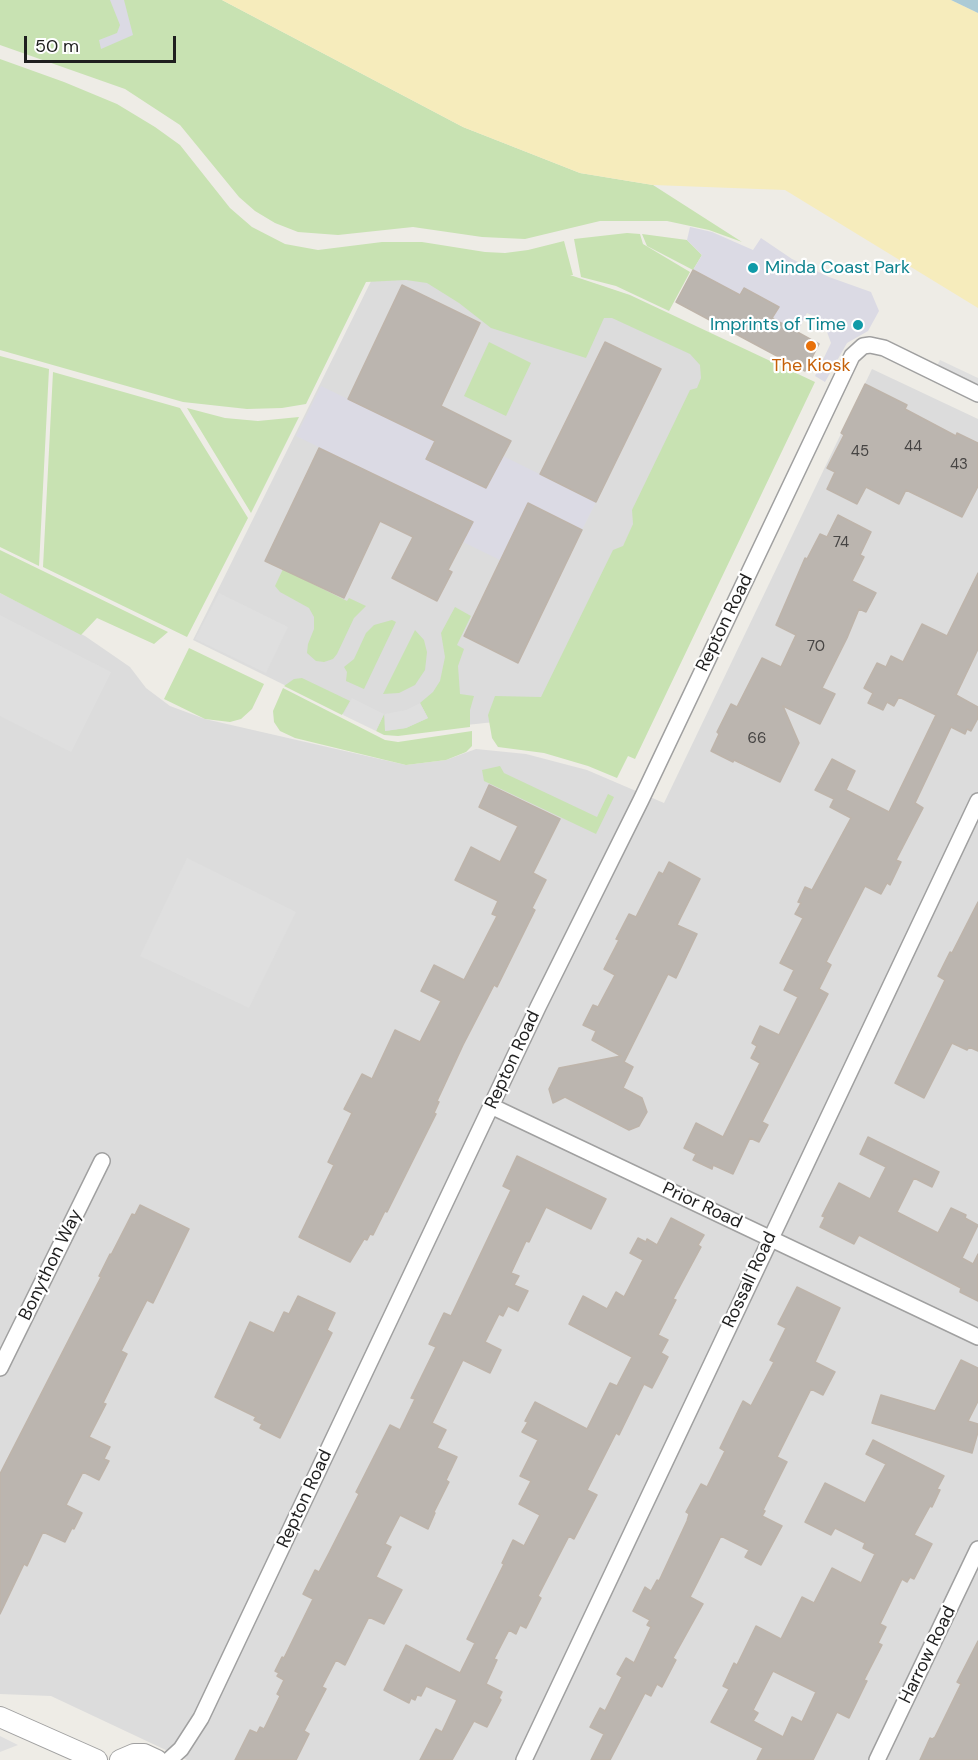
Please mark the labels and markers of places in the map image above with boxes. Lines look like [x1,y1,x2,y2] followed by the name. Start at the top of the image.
[765,257,910,279] place label: Minda Coast Park
[746,261,760,275] marker: Minda Coast Park
[710,314,846,336] place label: Imprints of Time
[851,318,865,332] marker: Imprints of Time
[804,339,818,353] marker: The Kiosk
[771,355,851,377] place label: The Kiosk

